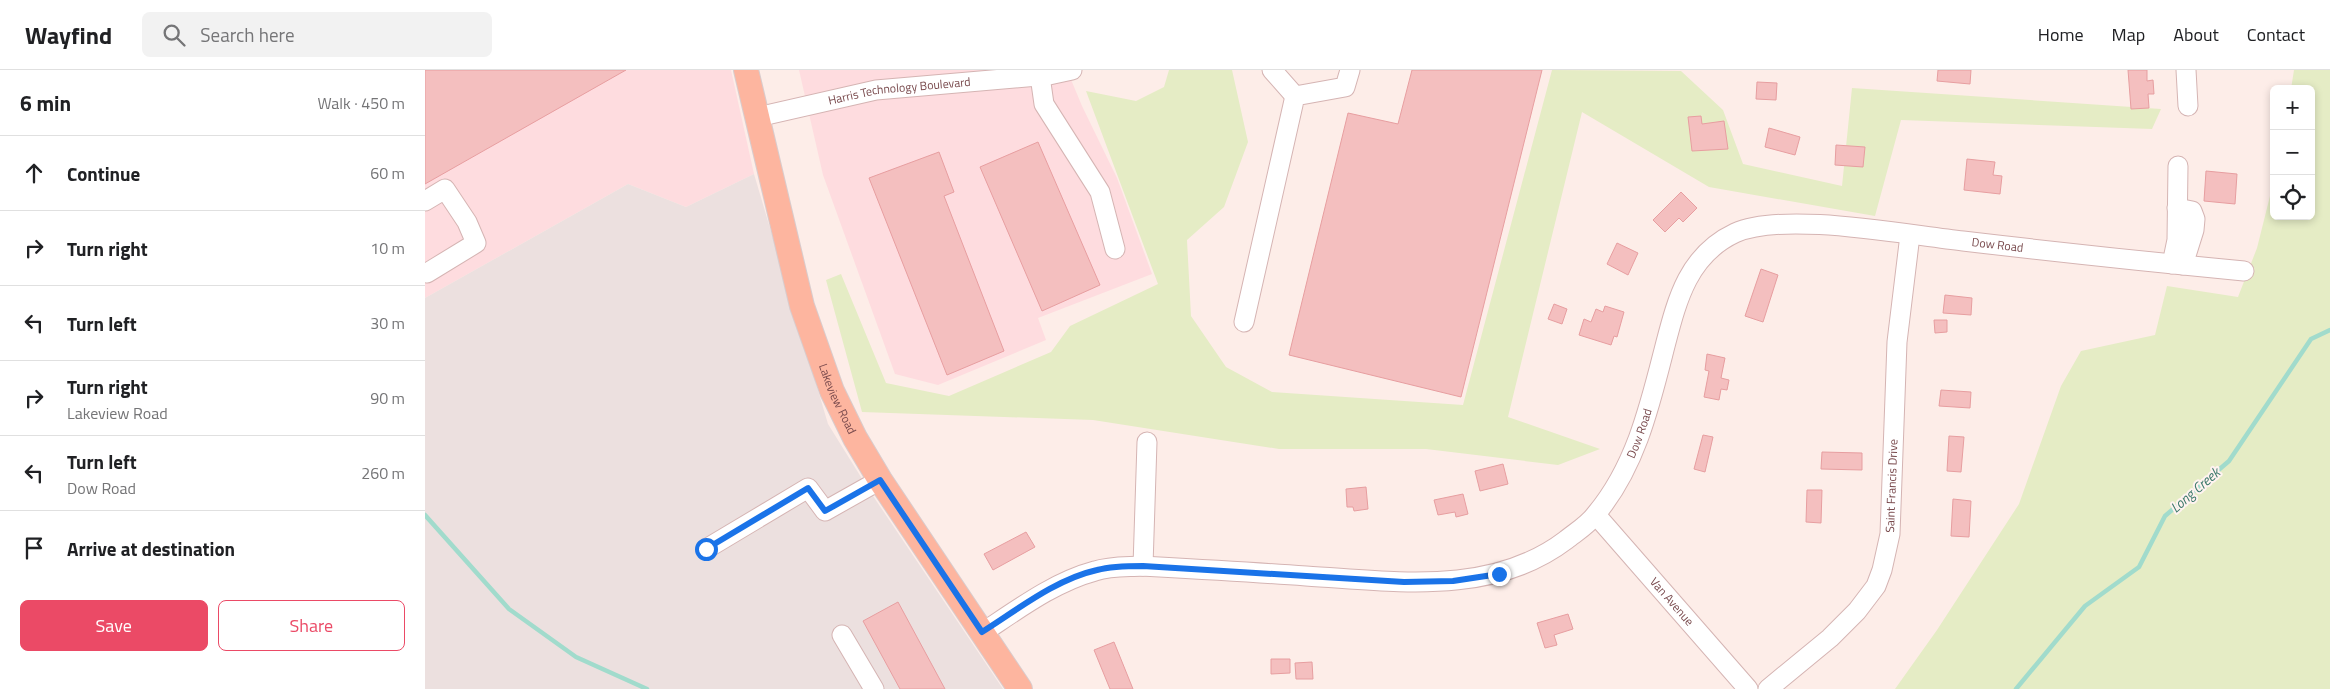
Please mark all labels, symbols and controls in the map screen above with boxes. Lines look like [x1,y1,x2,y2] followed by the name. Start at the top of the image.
[142,12,492,57] search box
[25,17,112,53] text: Wayfind
[200,20,295,49] text: Search here
[160,21,188,49] icon: search
[2038,21,2084,48] text: Home
[2112,21,2145,48] text: Map
[2173,21,2219,48] text: About
[2247,21,2305,48] text: Contact
[826,72,971,110] street label: Harris Technology Boulevard
[2270,85,2315,220] map controls
[2270,85,2315,130] button: +
[20,87,71,119] text: 6 min
[317,91,405,115] text: Walk · 450 m
[2270,130,2315,175] button: −
[20,159,48,187] icon: ahead
[67,159,140,188] text: Continue
[370,161,405,185] text: 60 m
[2270,175,2315,220] button: locate
[1971,232,2024,257] street label: Dow Road
[20,234,48,262] icon: right
[67,234,148,263] text: Turn right
[370,236,405,260] text: 10 m
[20,309,48,337] icon: left
[67,309,137,338] text: Turn left
[370,311,405,335] text: 30 m
[814,361,862,437] street label: Lakeview Road
[67,372,148,401] text: Turn right
[20,384,48,412] icon: right
[370,386,405,410] text: 90 m
[67,401,168,425] text: Lakeview Road
[1621,406,1657,461] street label: Dow Road
[1880,439,1902,533] street label: Saint Francis Drive
[67,447,137,476] text: Turn left
[20,459,48,487] icon: left
[361,461,405,485] text: 260 m
[2165,461,2225,517] water label: Long Creek
[67,476,136,500] text: Dow Road
[20,534,48,562] icon: arrive
[67,534,235,563] text: Arrive at destination
[695,538,718,561] route start
[1488,563,1511,586] route end
[1645,573,1699,630] street label: Van Avenue
[20,600,208,651] button: Save
[218,600,405,651] button: Share

